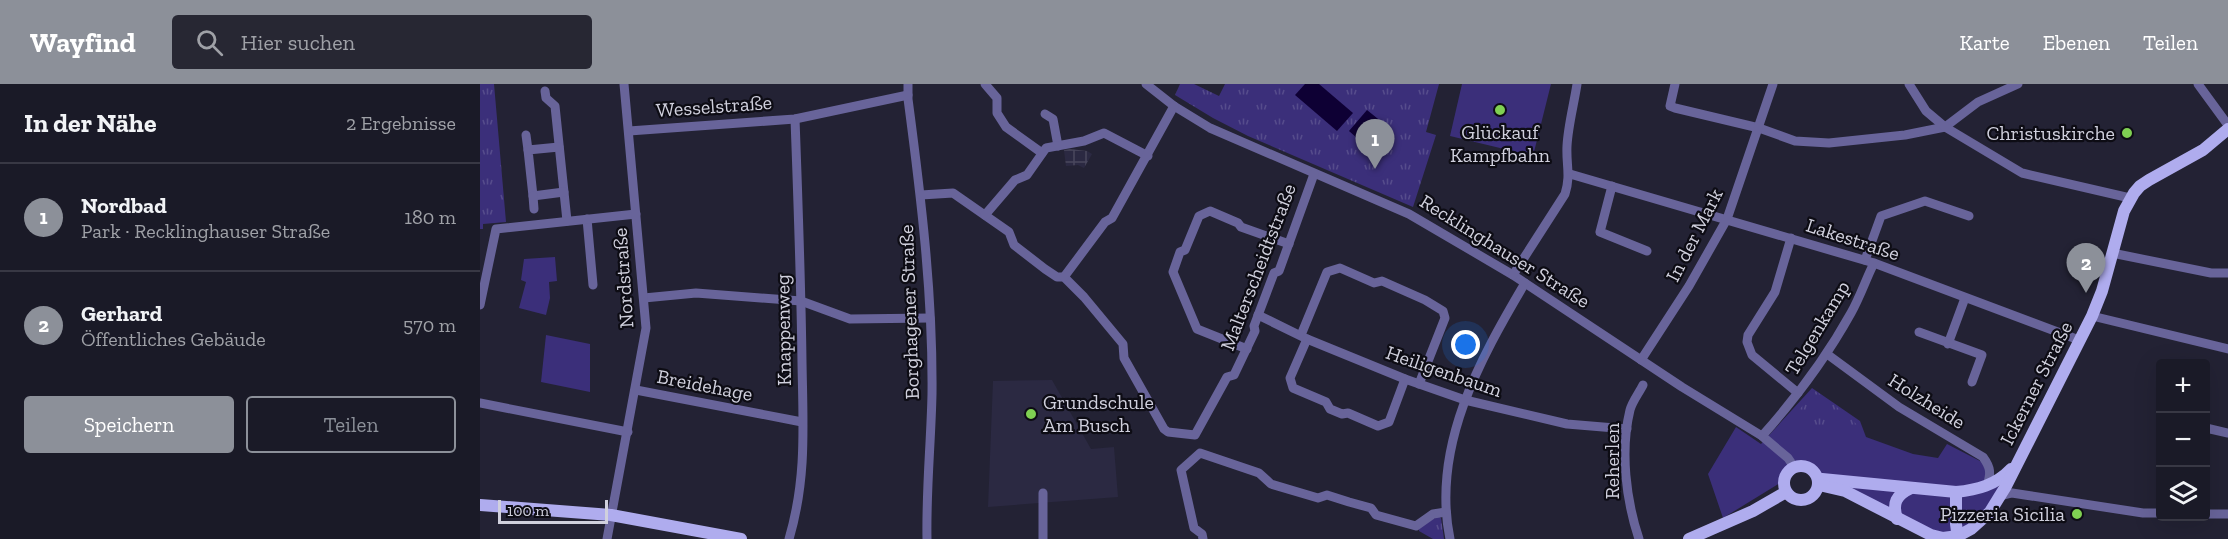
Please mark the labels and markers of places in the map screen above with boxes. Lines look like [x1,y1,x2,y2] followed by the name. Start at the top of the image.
[1493,103,1507,117] marker: Glückauf Kampfbahn
[1356,120,1394,169] pin: 1
[1450,120,1551,167] place label: Glückauf Kampfbahn
[1986,121,2115,145] place label: Christuskirche
[2120,126,2134,140] marker: Christuskirche
[2066,244,2106,293] pin: 2
[1043,390,1154,437] place label: Grundschule Am Busch
[1024,407,1038,421] marker: Grundschule Am Busch
[1940,502,2065,526] place label: Pizzeria Sicilia
[2070,507,2084,521] marker: Pizzeria Sicilia

